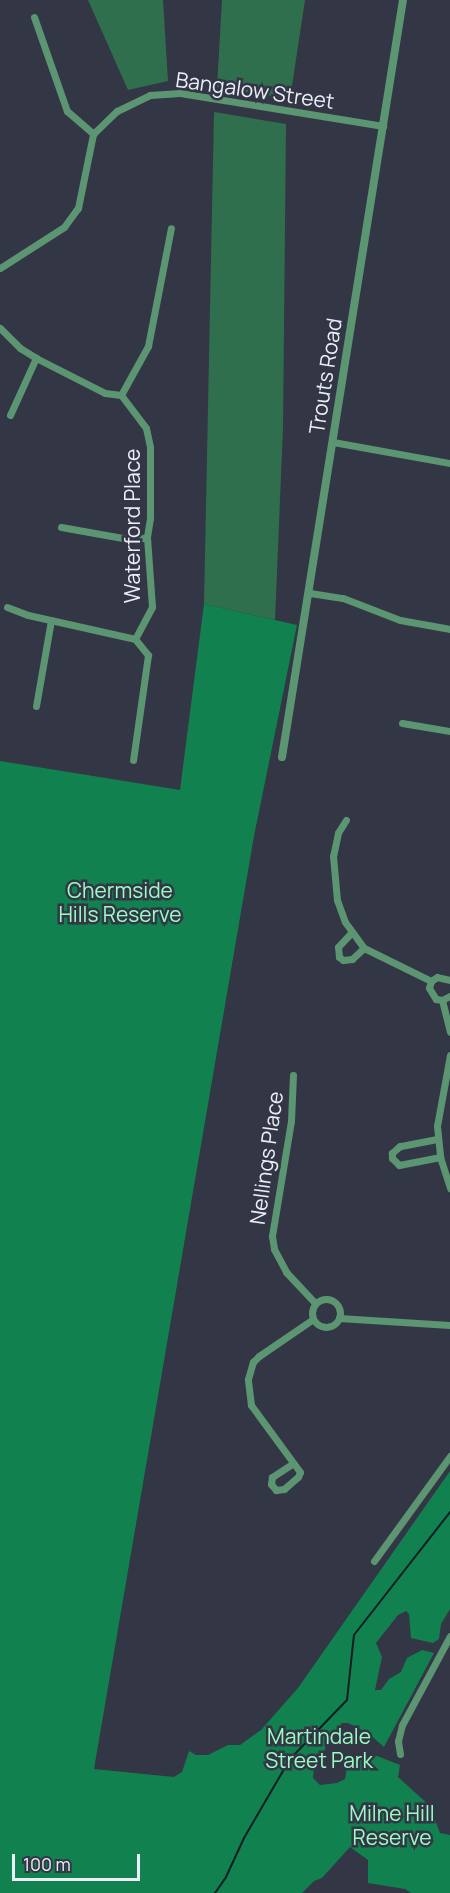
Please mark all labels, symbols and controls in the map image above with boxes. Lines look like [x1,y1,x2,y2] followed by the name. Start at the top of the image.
[174,66,336,114] street label: Bangalow Street
[303,316,347,436] street label: Trouts Road
[119,449,145,603] street label: Waterford Place
[58,877,182,927] park label: Chermside Hills Reserve
[244,1090,288,1226] street label: Nellings Place
[265,1723,373,1773] park label: Martindale Street Park
[349,1800,435,1850] park label: Milne Hill Reserve
[15,1842,142,1880] scale bar
[23,1852,71,1876] text: 100 m

